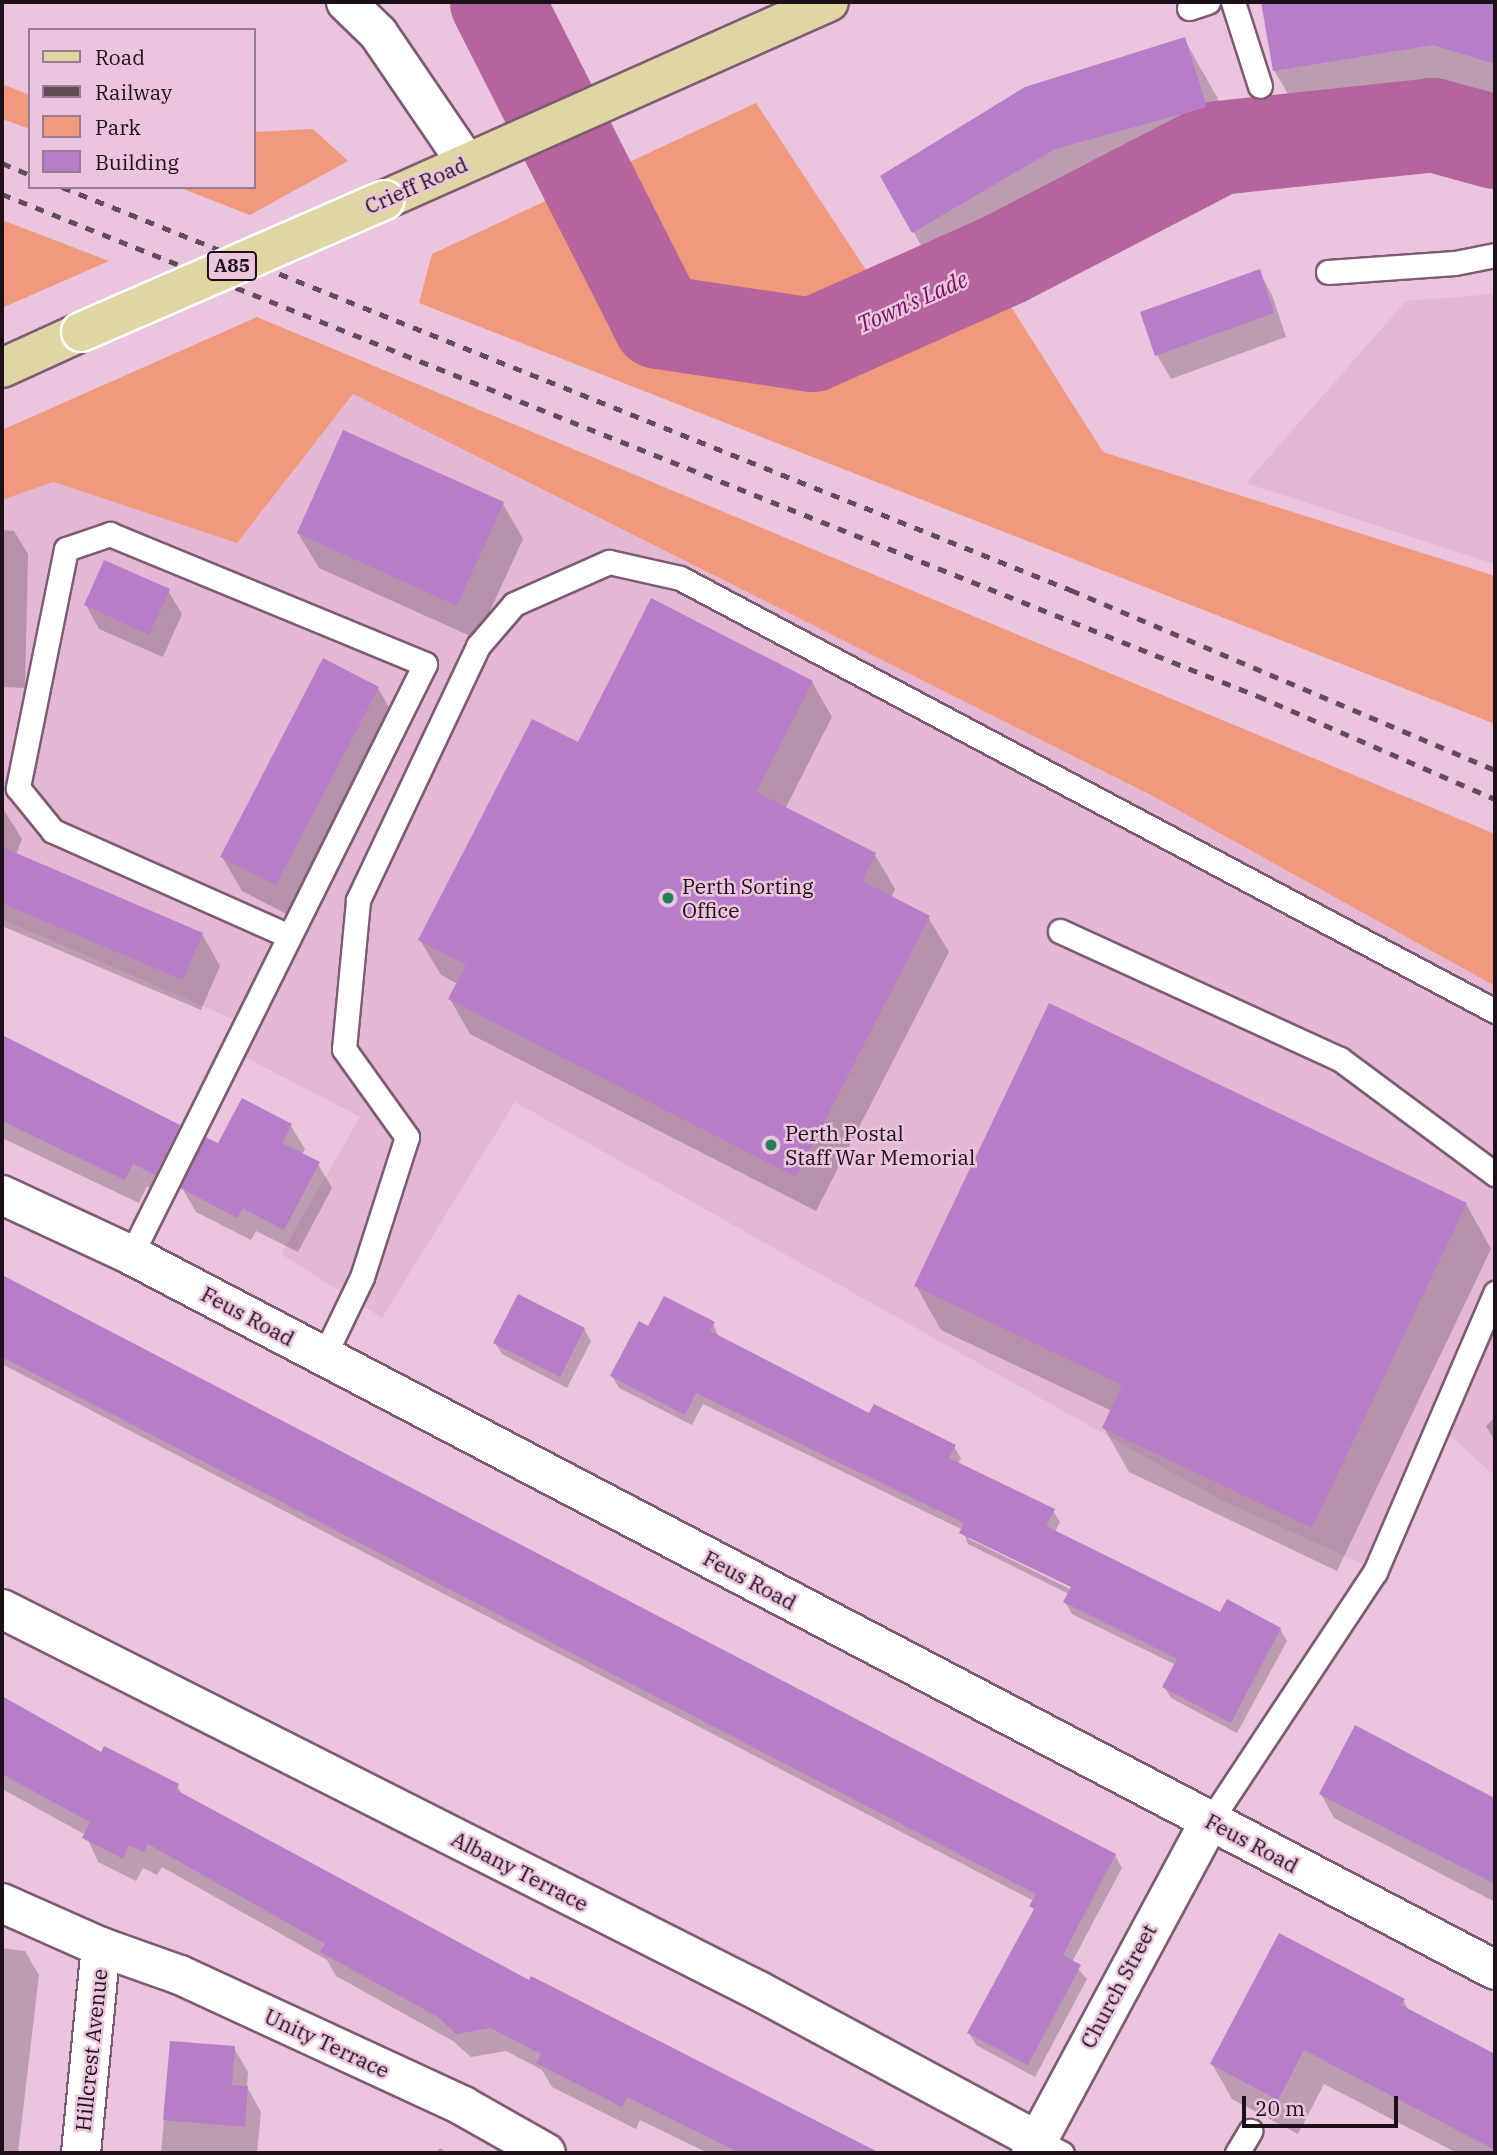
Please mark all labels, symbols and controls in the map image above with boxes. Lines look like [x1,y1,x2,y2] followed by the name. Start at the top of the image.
[28,28,256,189] legend
[95,43,145,71] text: Road
[95,78,172,106] text: Railway
[95,113,141,141] text: Park
[95,148,179,176] text: Building
[361,151,471,219] street label: Crieff Road
[206,250,258,282] road number: A85
[852,264,972,338] water label: Town's Lade
[682,873,813,923] place label: Perth Sorting Office
[660,890,676,906] marker: Perth Sorting Office
[785,1120,975,1170] place label: Perth Postal Staff War Memorial
[763,1137,779,1153] marker: Perth Postal Staff War Memorial
[197,1281,299,1351] street label: Feus Road
[699,1545,801,1615] street label: Feus Road
[1201,1808,1303,1878] street label: Feus Road
[447,1826,593,1916] street label: Albany Terrace
[1075,1920,1161,2052] street label: Church Street
[70,1967,112,2133] street label: Hillcrest Avenue
[261,2003,393,2083] street label: Unity Terrace
[1245,2082,1401,2126] scale bar
[1255,2094,1305,2122] text: 20 m

